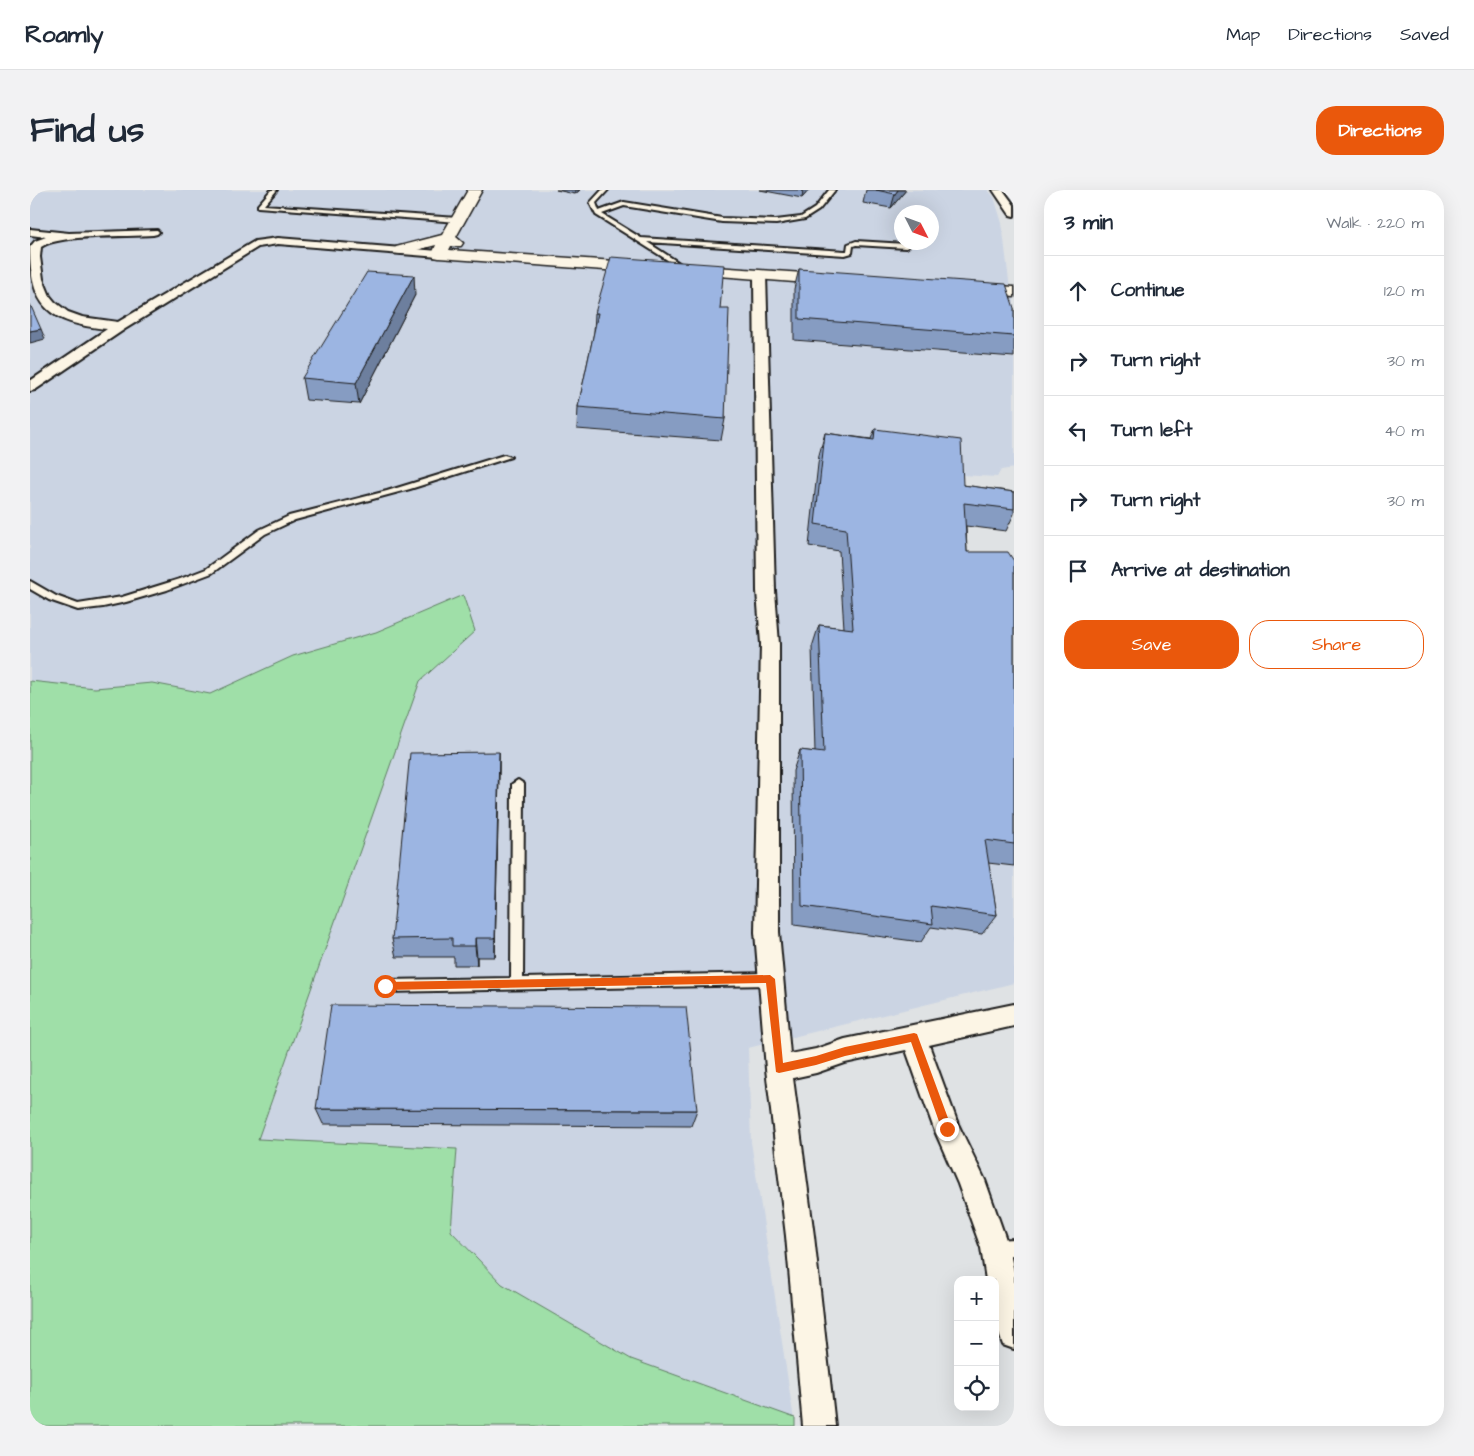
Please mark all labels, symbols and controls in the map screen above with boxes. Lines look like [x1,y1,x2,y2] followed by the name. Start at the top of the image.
[25,18,103,52] text: Roamly
[1226,22,1260,47] text: Map
[1288,22,1372,47] text: Directions
[1400,22,1449,47] text: Saved
[30,106,144,155] text: Find us
[1316,106,1444,155] button: Directions
[894,205,939,250] north arrow
[1064,208,1113,237] text: 3 min
[1326,212,1424,234] text: Walk · 220 m
[1064,277,1092,305] icon: ahead
[1111,277,1185,304] text: Continue
[1384,280,1424,302] text: 120 m
[1064,347,1092,375] icon: right
[1111,347,1200,374] text: Turn right
[1387,350,1424,372] text: 30 m
[1064,417,1092,445] icon: left
[1111,417,1192,444] text: Turn left
[1384,420,1424,442] text: 40 m
[1064,487,1092,515] icon: right
[1111,487,1200,514] text: Turn right
[1387,490,1424,512] text: 30 m
[1064,557,1092,585] icon: arrive
[1111,557,1290,584] text: Arrive at destination
[1064,620,1239,669] button: Save
[1249,620,1424,669] button: Share
[374,975,397,998] route start
[936,1118,959,1141] route end
[954,1276,999,1411] map controls
[954,1276,999,1321] button: +
[954,1321,999,1366] button: −
[954,1366,999,1411] button: locate

